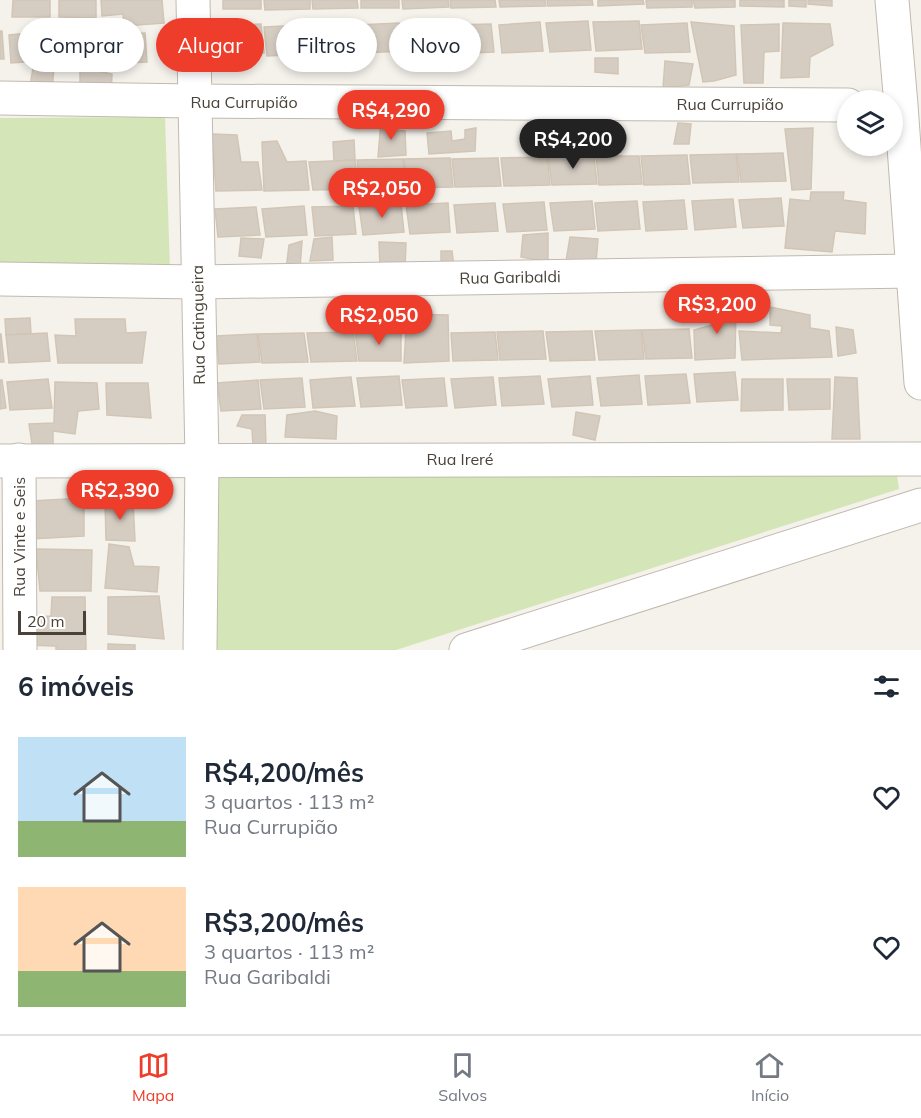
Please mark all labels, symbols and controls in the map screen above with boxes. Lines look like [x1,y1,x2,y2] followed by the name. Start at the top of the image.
[18,18,144,72] chip: Comprar
[156,18,264,72] chip: Alugar
[276,18,377,72] chip: Filtros
[389,18,481,72] chip: Novo
[336,90,446,141] pin: R$4,290
[837,90,903,156] map controls
[837,90,903,156] button: layers
[190,92,298,112] street label: Rua Currupião
[676,94,784,114] street label: Rua Currupião
[352,97,431,122] text: R$4,290
[518,119,628,170] pin: R$4,200
[534,126,613,151] text: R$4,200
[327,168,437,219] pin: R$2,050
[343,175,422,200] text: R$2,050
[187,265,209,385] street label: Rua Catingueira
[459,266,561,288] street label: Rua Garibaldi
[662,284,772,335] pin: R$3,200
[678,291,757,316] text: R$3,200
[324,295,434,346] pin: R$2,050
[340,302,419,327] text: R$2,050
[426,449,494,469] street label: Rua Ireré
[65,470,175,521] pin: R$2,390
[9,477,29,597] street label: Rua Vinte e Seis
[81,477,160,502] text: R$2,390
[18,608,86,636] scale bar
[27,611,64,631] text: 20 m
[18,670,134,703] text: 6 imóveis
[870,670,903,703] icon: filters
[204,756,364,789] text: R$4,200/mês
[66,761,138,833] icon: home
[870,781,903,814] icon: heart
[204,789,374,814] text: 3 quartos · 113 m²
[204,814,338,839] text: Rua Currupião
[204,906,364,939] text: R$3,200/mês
[66,911,138,983] icon: home
[870,931,903,964] icon: heart
[204,939,374,964] text: 3 quartos · 113 m²
[204,964,331,989] text: Rua Garibaldi
[132,1049,174,1105] tab: Mapa
[438,1049,487,1105] tab: Salvos
[751,1049,789,1105] tab: Início

